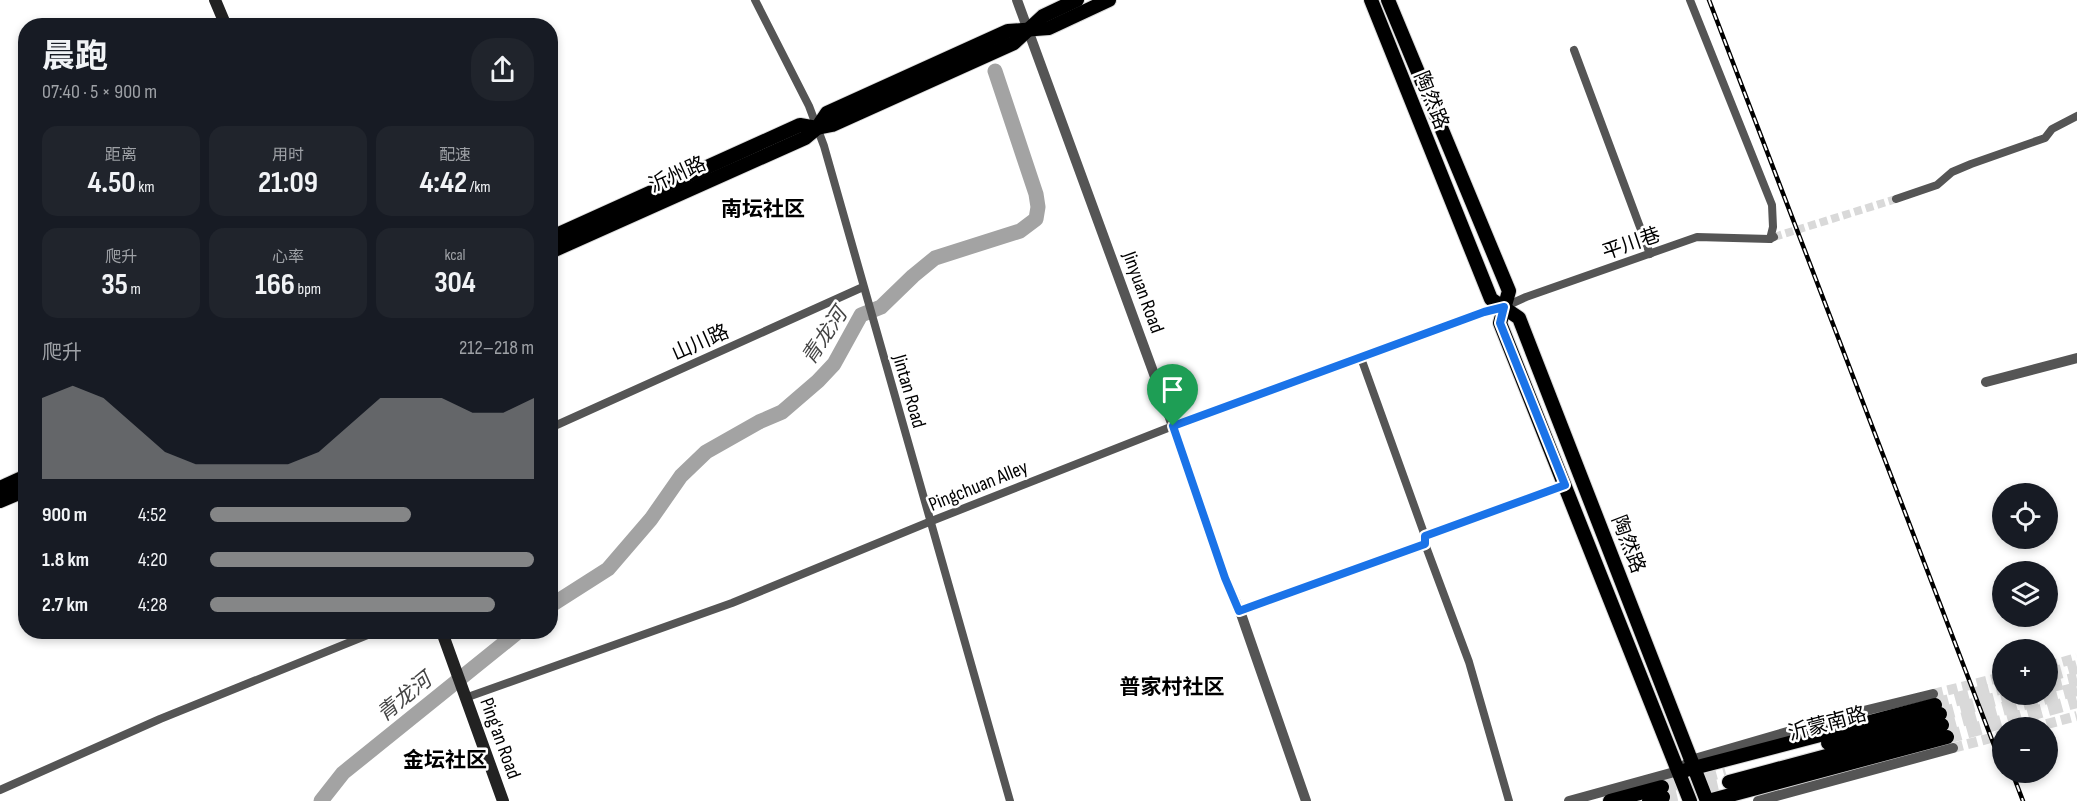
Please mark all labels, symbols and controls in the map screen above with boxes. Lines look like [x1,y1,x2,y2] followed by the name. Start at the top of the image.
[42,37,108,77] text: 晨跑
[471,38,534,101] button: share
[1409,68,1453,133] street label: 陶然路
[42,80,157,104] text: 07:40 · 5 × 900 m
[105,146,137,165] text: 距离
[272,146,304,165] text: 用时
[439,146,471,165] text: 配速
[645,152,710,198] street label: 沂州路
[87,165,136,201] text: 4.50
[258,165,318,201] text: 21:09
[419,165,467,201] text: 4:42
[136,178,155,197] text: km
[467,178,491,197] text: /km
[721,197,805,222] district label: 南坛社区
[1599,223,1664,265] street label: 平川巷
[444,246,466,265] text: kcal
[1117,247,1169,336] street label: Jinyuan Road
[105,248,137,267] text: 爬升
[272,248,304,267] text: 心率
[434,265,476,301] text: 304
[101,267,128,303] text: 35
[255,267,295,303] text: 166
[128,280,141,299] text: m
[295,280,321,299] text: bpm
[796,300,855,369] water label: 青龙河
[668,320,733,366] street label: 山川路
[459,336,534,360] text: 212–218 m
[42,341,82,365] text: 爬升
[887,351,931,431] street label: Jintan Road
[1147,364,1198,426] pin
[1156,373,1189,406] icon: arrive
[925,455,1032,517] street label: Pingchuan Alley
[1992,483,2058,783] map controls
[1992,483,2058,549] button: locate
[42,503,87,527] text: 900 m
[138,503,166,527] text: 4:52
[1606,512,1650,577] street label: 陶然路
[42,548,89,572] text: 1.8 km
[138,548,167,572] text: 4:20
[1992,561,2058,627] button: layers
[42,593,88,617] text: 2.7 km
[138,593,167,617] text: 4:28
[1992,639,2058,705] button: +
[372,665,440,727] water label: 青龙河
[1120,675,1225,700] district label: 普家村社区
[474,694,526,782] street label: Ping'an Road
[1786,702,1869,746] street label: 沂蒙南路
[1992,717,2058,783] button: −
[403,748,487,773] district label: 金坛社区

